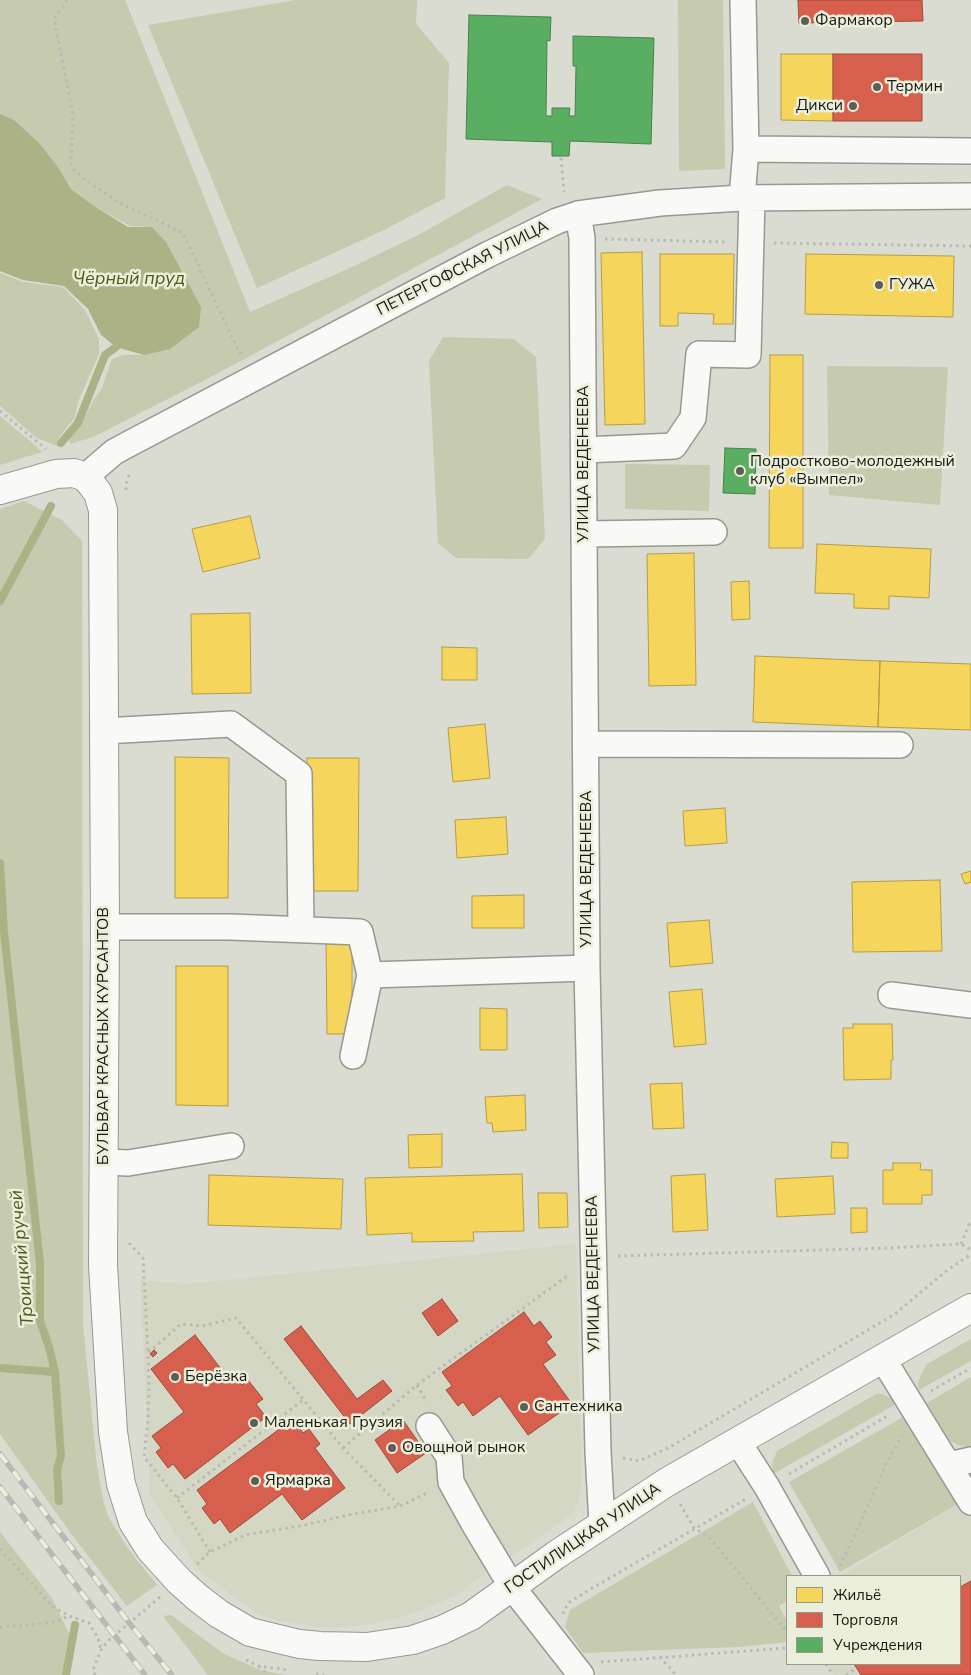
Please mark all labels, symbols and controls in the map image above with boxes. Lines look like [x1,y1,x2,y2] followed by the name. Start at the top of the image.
[815,11,893,31] place label: Фармакор
[799,15,811,27] marker: Фармакор
[887,77,943,97] place label: Термин
[871,81,883,93] marker: Термин
[796,96,843,116] place label: Дикси
[847,100,859,112] marker: Дикси
[374,217,552,321] street label: ПЕТЕРГОФСКАЯ УЛИЦА
[73,269,185,291] water label: Чёрный пруд
[889,275,935,295] place label: ГУЖА
[873,279,885,291] marker: ГУЖА
[574,385,594,543] street label: УЛИЦА ВЕДЕНЕЕВА
[750,452,955,490] place label: Подростково-молодежный клуб «Вымпел»
[734,465,746,477] marker: Подростково-молодежный клуб «Вымпел»
[577,790,597,948] street label: УЛИЦА ВЕДЕНЕЕВА
[94,907,114,1165] street label: БУЛЬВАР КРАСНЫХ КУРСАНТОВ
[6,1189,40,1327] water label: Троицкий ручей
[583,1195,605,1353] street label: УЛИЦА ВЕДЕНЕЕВА
[185,1367,247,1387] place label: Берёзка
[169,1371,181,1383] marker: Берёзка
[534,1397,623,1417] place label: Сантехника
[518,1401,530,1413] marker: Сантехника
[264,1413,403,1433] place label: Маленькая Грузия
[248,1417,260,1429] marker: Маленькая Грузия
[402,1438,525,1458] place label: Овощной рынок
[386,1442,398,1454] marker: Овощной рынок
[265,1471,331,1491] place label: Ярмарка
[249,1475,261,1487] marker: Ярмарка
[501,1480,665,1598] street label: ГОСТИЛИЦКАЯ УЛИЦА
[786,1575,961,1665] legend
[833,1585,881,1605] text: Жильё
[833,1610,898,1630] text: Торговля
[833,1635,922,1655] text: Учреждения

